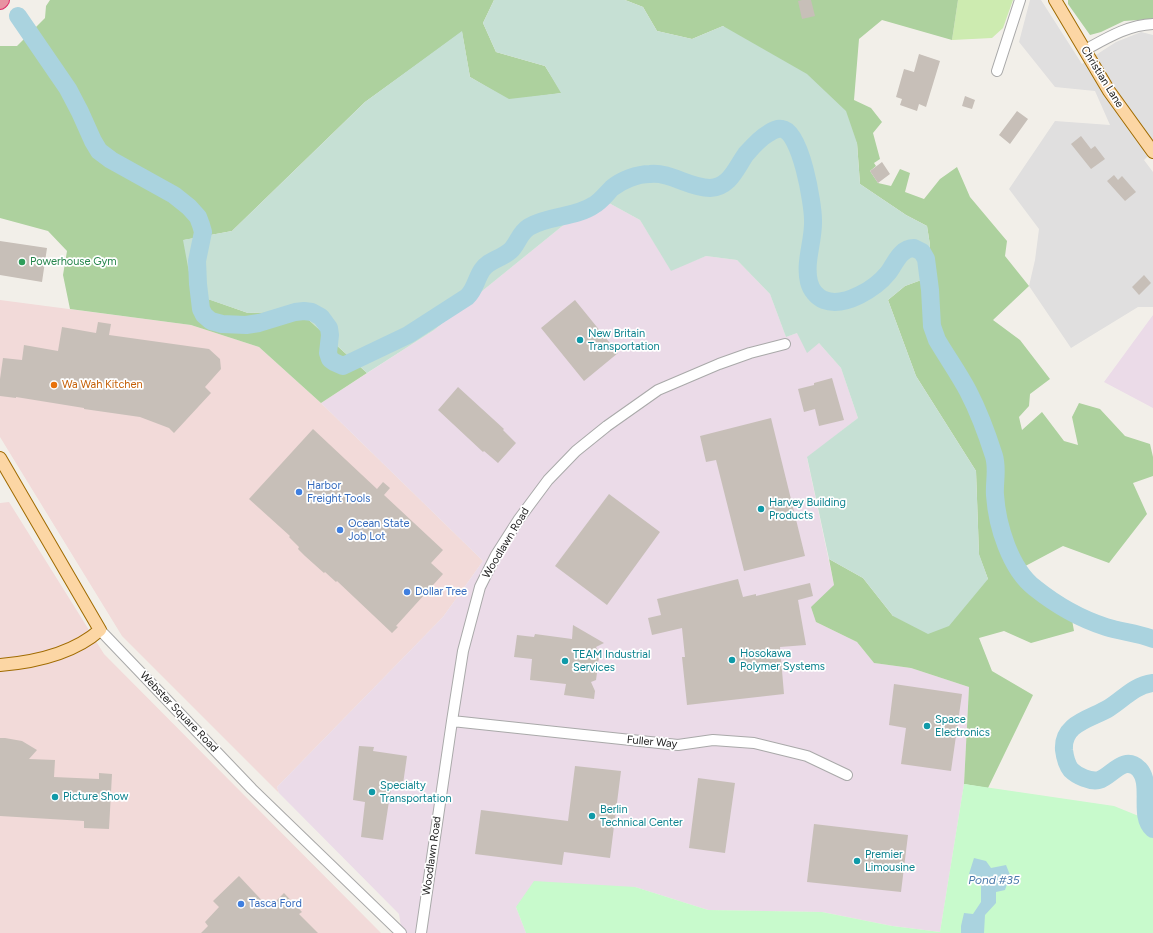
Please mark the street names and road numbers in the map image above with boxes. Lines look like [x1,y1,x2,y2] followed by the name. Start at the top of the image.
[1078,44,1126,110] street label: Christian Lane
[480,505,532,581] street label: Woodlawn Road
[137,669,221,755] street label: Webster Square Road
[626,733,678,751] street label: Fuller Way
[420,815,444,897] street label: Woodlawn Road

